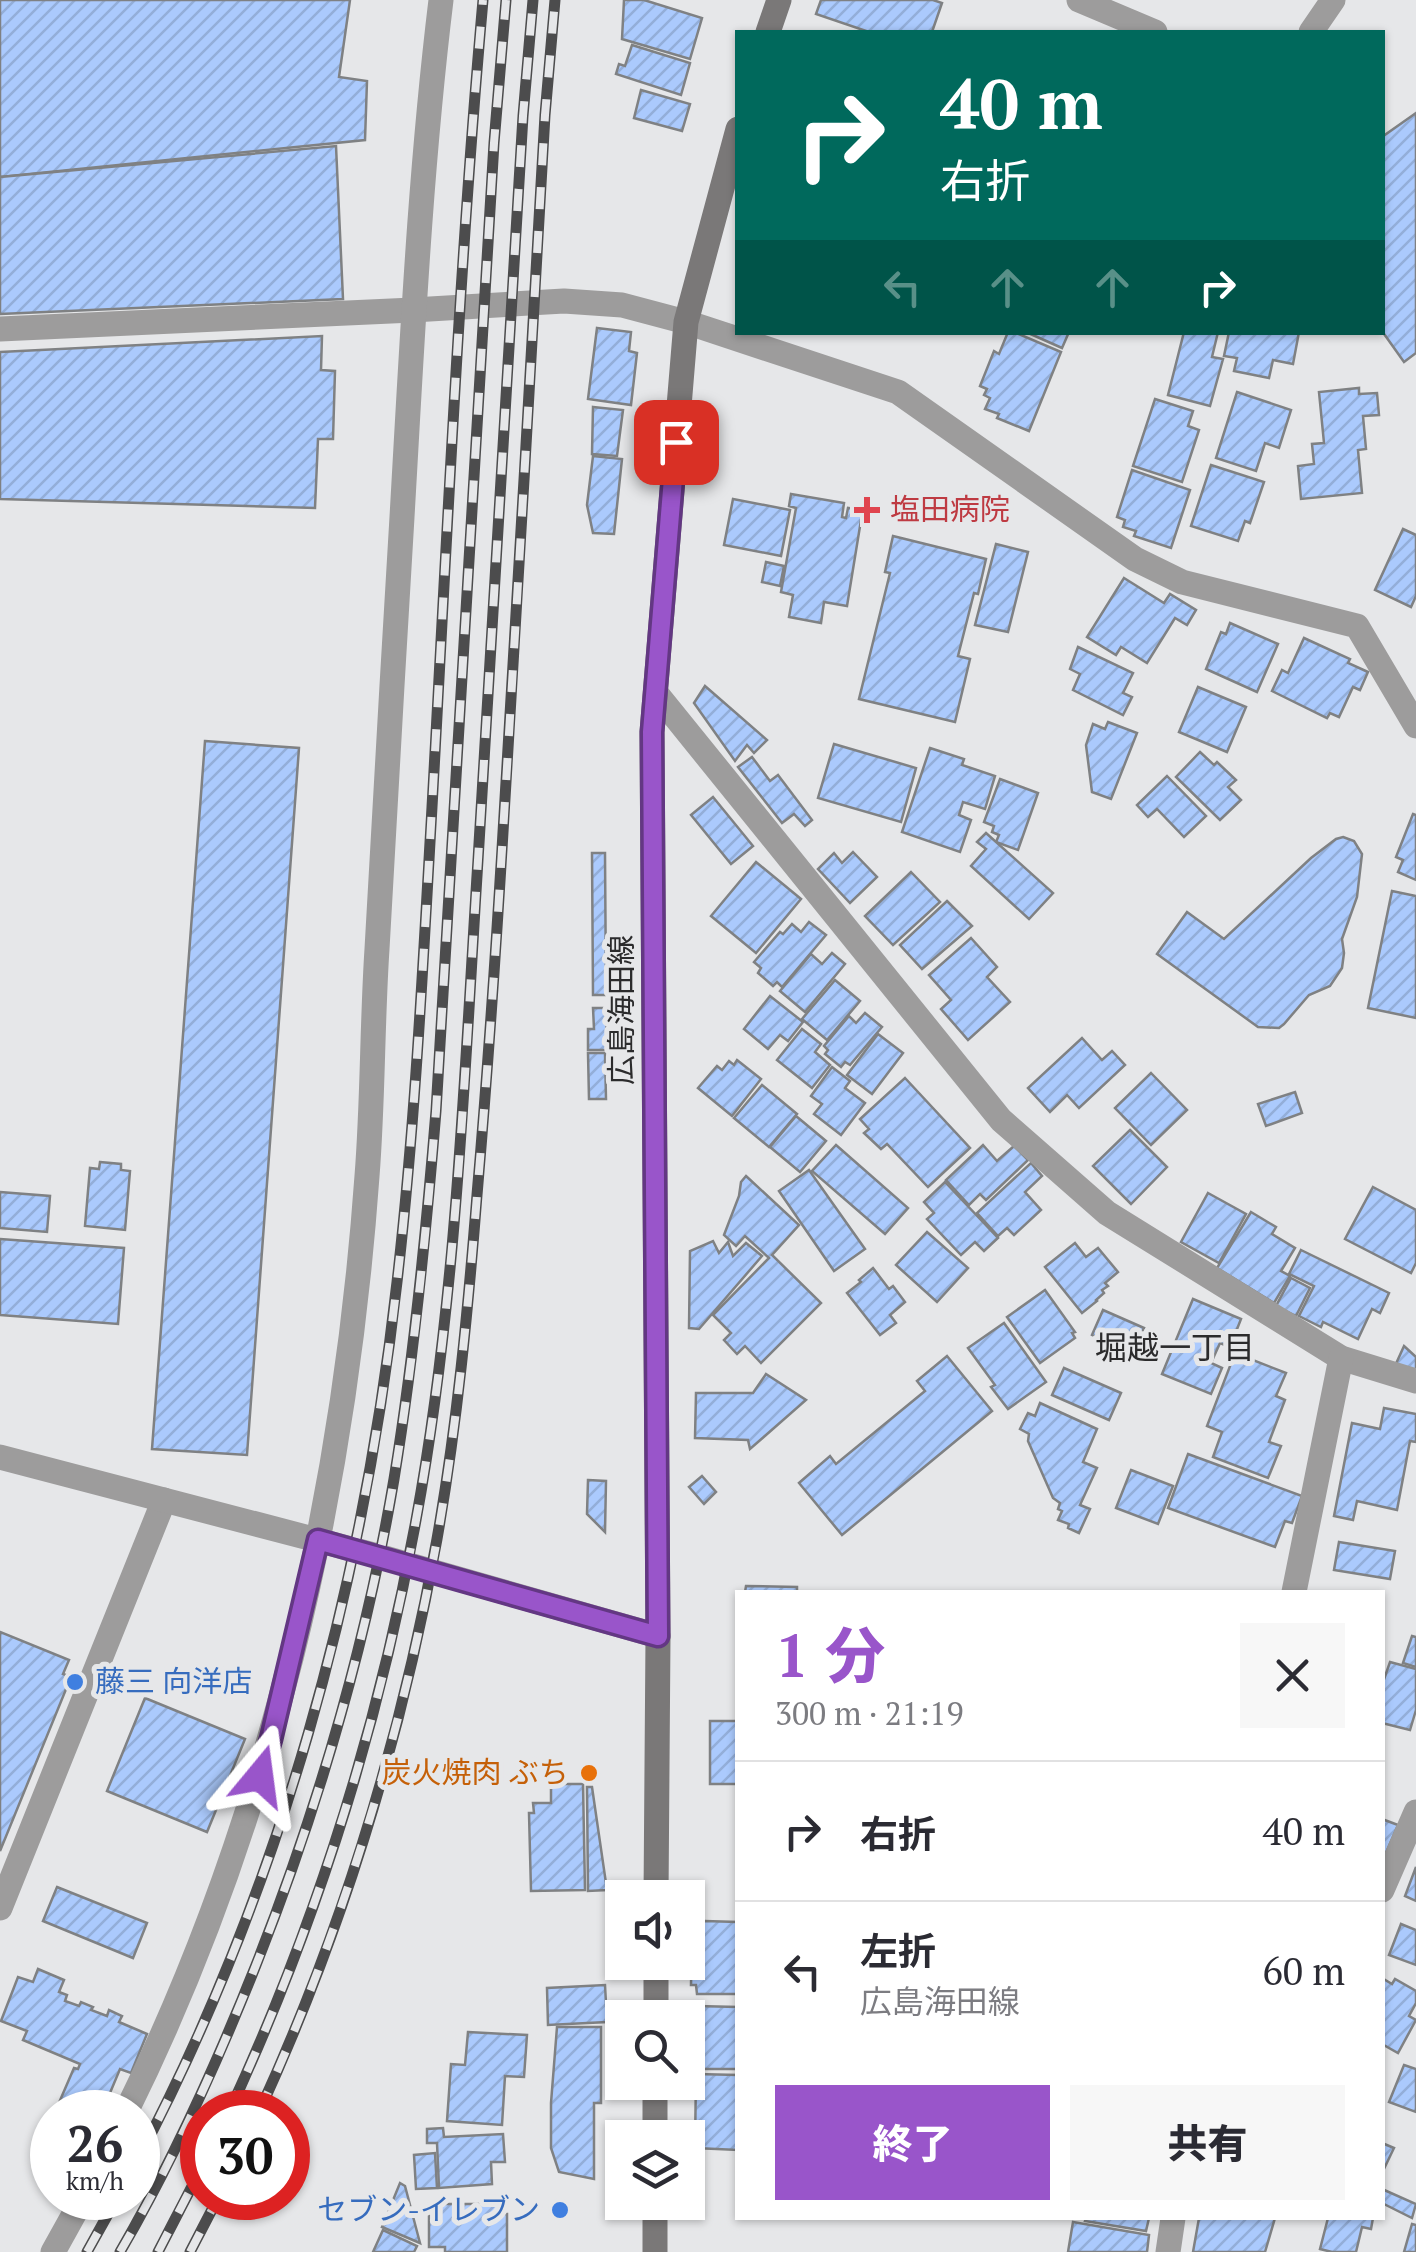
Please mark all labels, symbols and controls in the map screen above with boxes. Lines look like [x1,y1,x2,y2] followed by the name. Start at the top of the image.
[940,56,1103,149] text: 40 m
[775,70,905,200] icon: right
[940,150,1030,210] text: 右折
[875,260,930,315] icon: left
[980,260,1035,315] icon: ahead
[1085,260,1140,315] icon: ahead
[1190,260,1245,315] icon: right
[634,400,719,485] pin
[649,415,704,470] icon: arrive
[890,489,1010,529] place label: 塩田病院
[854,497,880,523] marker: 塩田病院
[601,935,641,1085] street label: 広島海田線
[1095,1326,1255,1368] district label: 堀越一丁目
[775,1615,885,1694] text: 1 分
[1240,1623,1345,1728] button: close
[95,1661,252,1701] place label: 藤三 向洋店
[64,1671,86,1693] marker: 藤三 向洋店
[775,1692,963,1734] text: 300 m · 21:19
[208,1724,312,1828] position arrow
[381,1752,569,1792] place label: 炭火焼肉 ぶち
[578,1762,600,1784] marker: 炭火焼肉 ぶち
[775,1804,830,1859] icon: right
[1262,1806,1345,1856] text: 40 m
[860,1809,936,1859] text: 右折
[605,1880,705,2220] map controls
[605,1880,705,1980] button: sound
[860,1926,936,1976] text: 左折
[775,1944,830,1999] icon: left
[1262,1946,1345,1996] text: 60 m
[860,1980,1020,2022] text: 広島海田線
[605,2000,705,2100] button: search
[775,2085,1050,2200] button: 終了
[1070,2085,1345,2200] button: 共有
[180,2090,310,2220] speed limit sign: 30
[67,2110,123,2176] text: 26
[605,2120,705,2220] button: layers
[66,2164,124,2197] text: km/h
[317,2189,540,2229] place label: セブン-イレブン
[549,2199,571,2221] marker: セブン-イレブン

